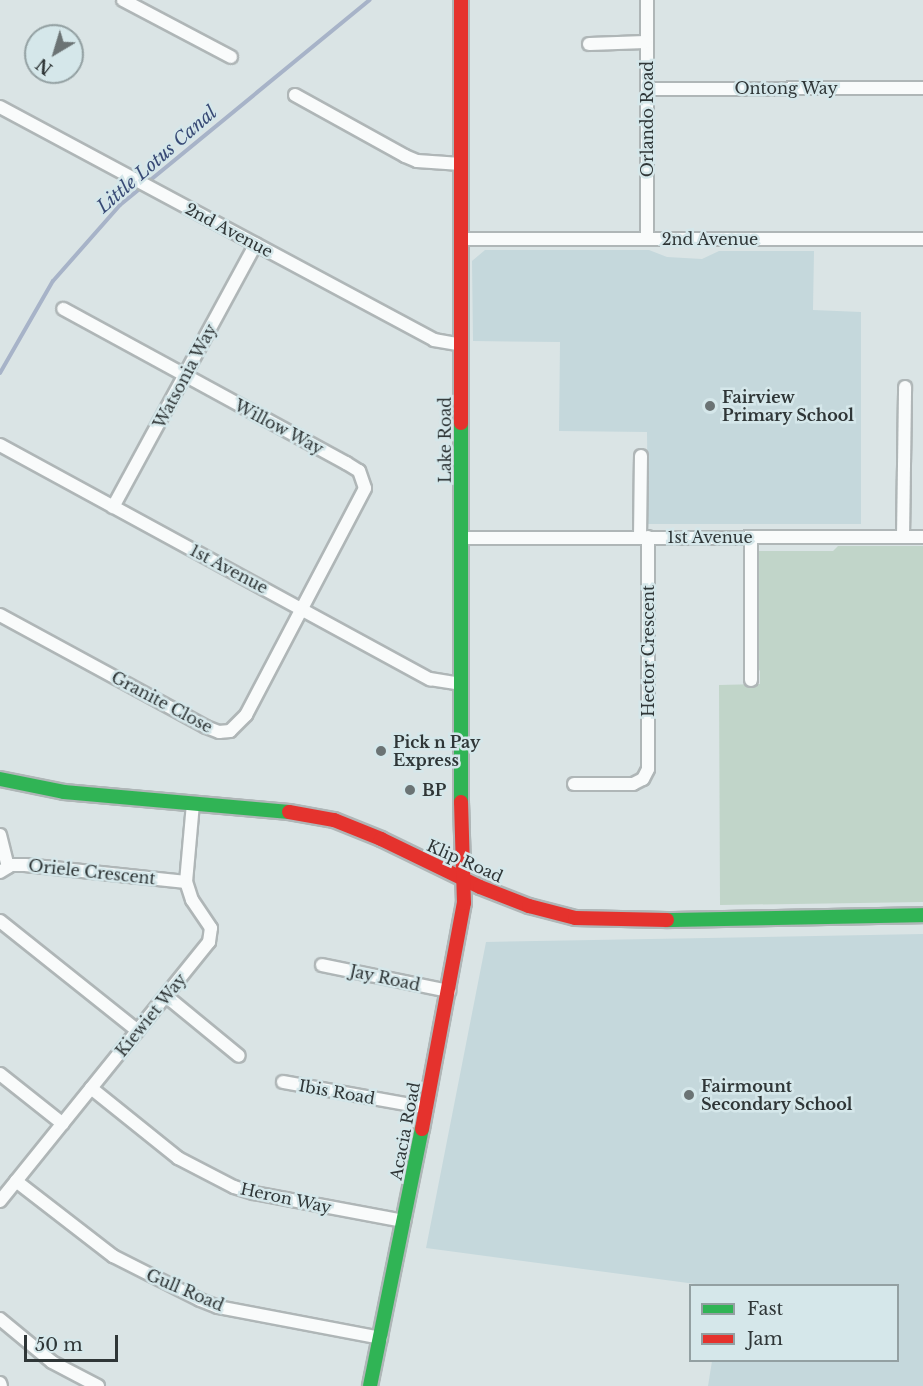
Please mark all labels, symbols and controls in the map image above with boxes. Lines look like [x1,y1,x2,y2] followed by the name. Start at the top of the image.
[24,24,84,84] north arrow
[32,54,56,79] text: N
[637,61,657,177] street label: Orlando Road
[734,78,838,98] street label: Ontong Way
[93,102,221,218] water label: Little Lotus Canal
[182,199,276,261] street label: 2nd Avenue
[661,229,759,249] street label: 2nd Avenue
[149,320,221,432] street label: Watsonia Way
[722,387,855,425] place label: Fairview Primary School
[231,395,327,459] street label: Willow Way
[435,397,455,483] street label: Lake Road
[703,399,717,413] marker: Fairview Primary School
[667,527,753,547] street label: 1st Avenue
[187,540,271,598] street label: 1st Avenue
[638,585,658,717] street label: Hector Crescent
[108,667,216,737] street label: Granite Close
[393,732,480,770] place label: Pick n Pay Express
[374,744,388,758] marker: Pick n Pay Express
[422,780,446,800] place label: BP
[403,783,417,797] marker: BP
[424,836,506,886] street label: Klip Road
[27,856,157,888] street label: Oriele Crescent
[348,961,422,995] street label: Jay Road
[111,969,191,1061] street label: Kiewiet Way
[297,1076,377,1108] street label: Ibis Road
[701,1076,853,1114] place label: Fairmount Secondary School
[386,1080,424,1182] street label: Acacia Road
[682,1088,696,1102] marker: Fairmount Secondary School
[238,1179,334,1217] street label: Heron Way
[143,1265,227,1315] street label: Gull Road
[689,1284,899,1362] legend
[747,1298,783,1320] text: Fast
[27,1323,122,1361] scale bar
[747,1328,783,1350] text: Jam
[35,1334,83,1356] text: 50 m

